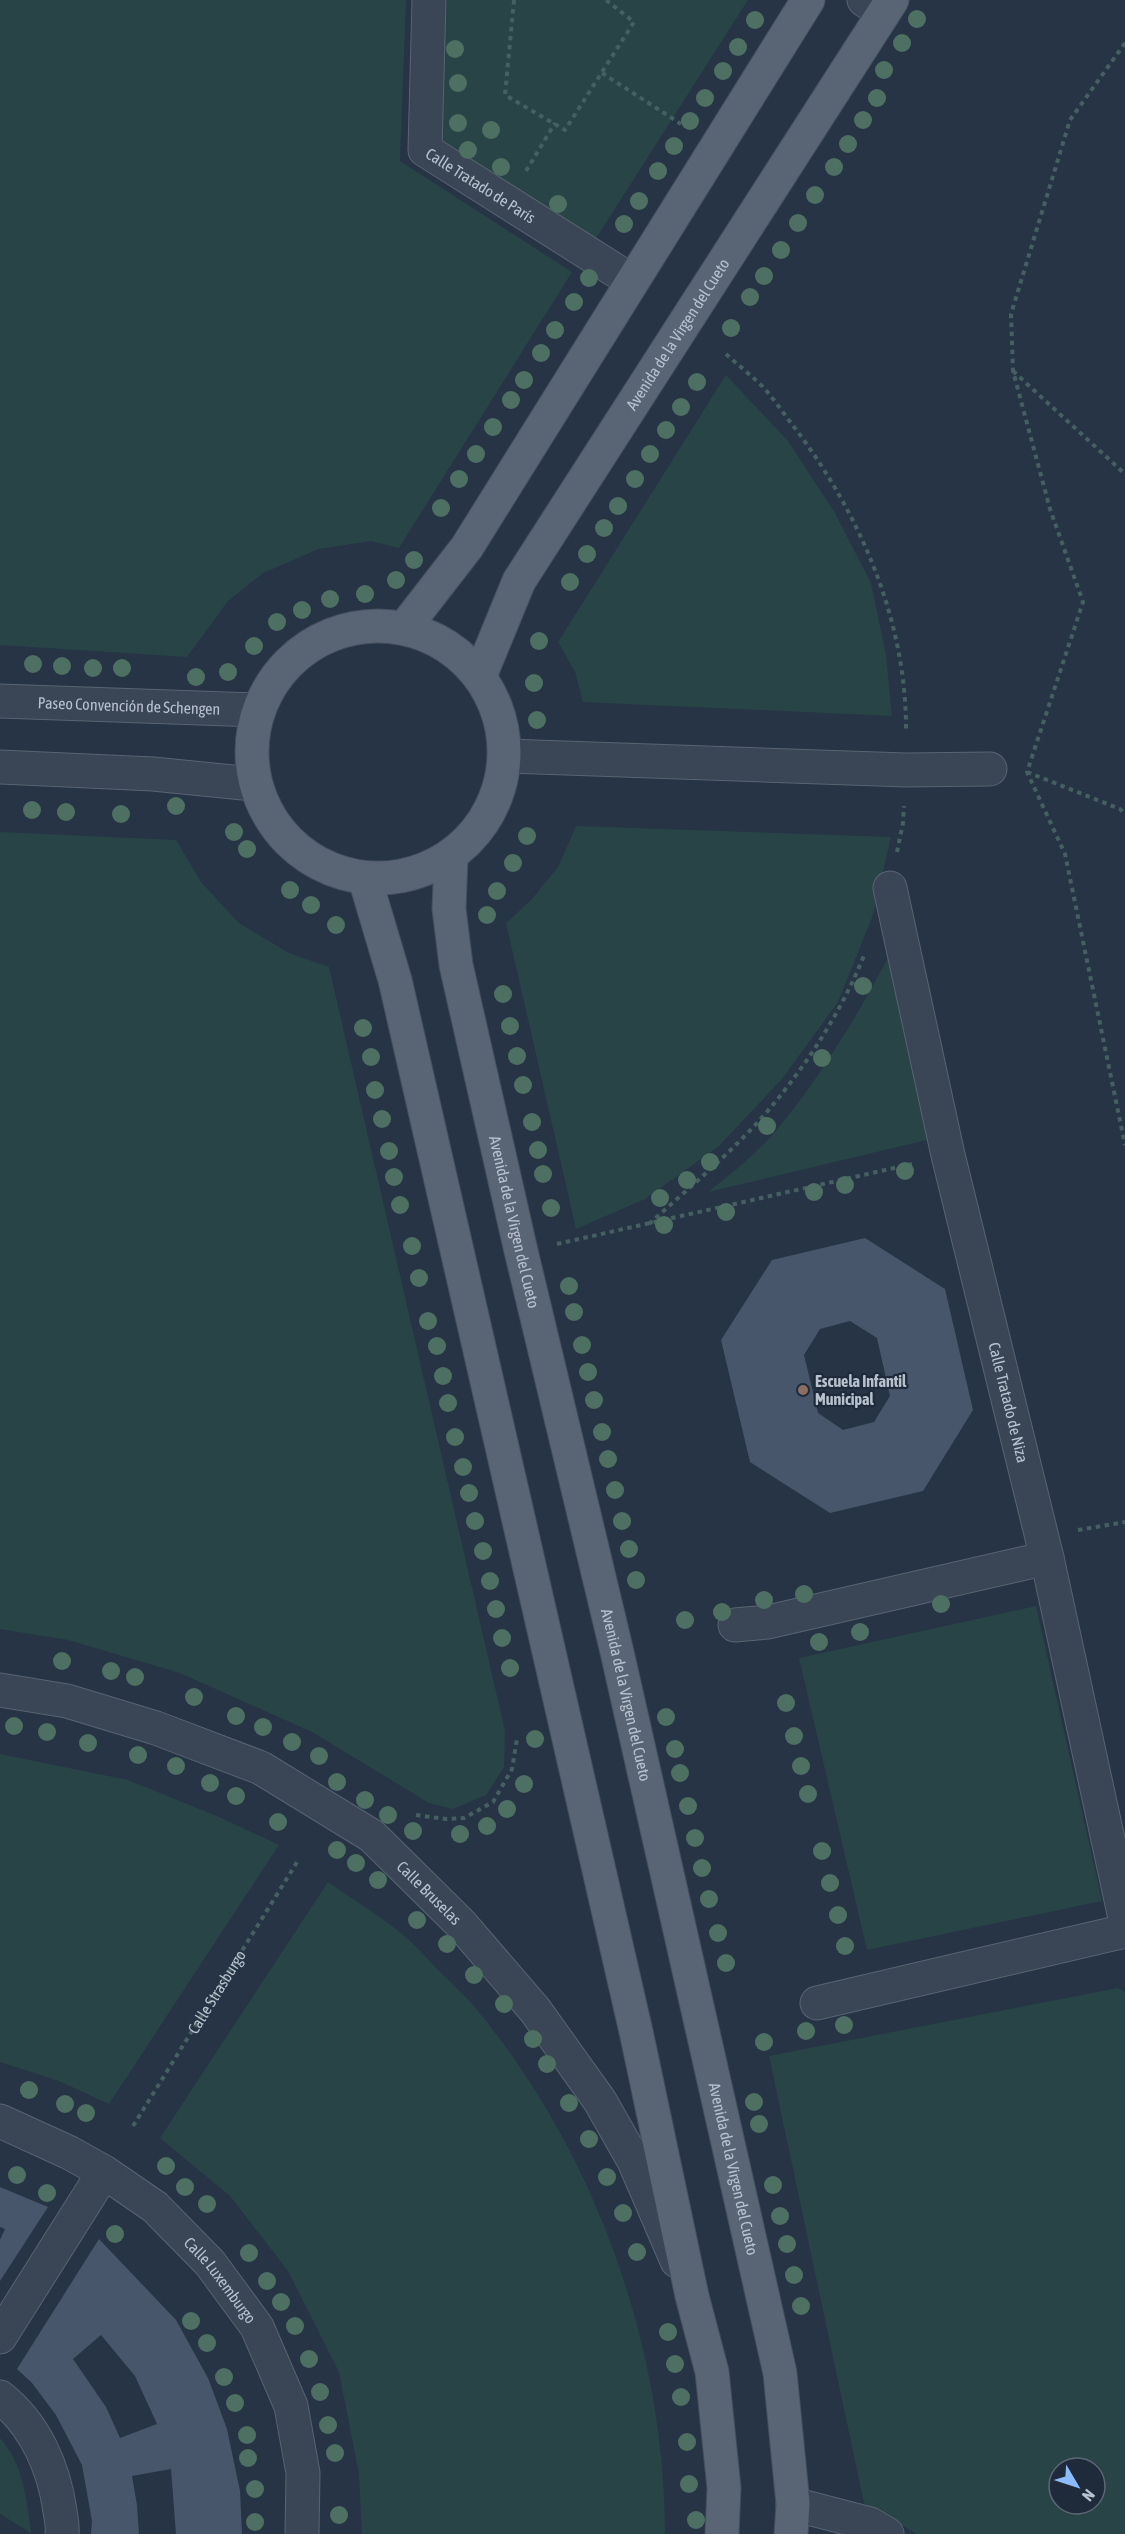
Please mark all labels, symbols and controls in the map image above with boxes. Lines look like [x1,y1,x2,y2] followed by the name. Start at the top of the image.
[423,144,539,227] street label: Calle Tratado de París
[622,255,733,413] street label: Avenida de la Virgen del Cueto
[37,693,221,718] street label: Paseo Convención de Schengen
[486,1134,543,1310] street label: Avenida de la Virgen del Cueto
[985,1340,1032,1464] street label: Calle Tratado de Niza
[815,1372,907,1408] place label: Escuela Infantil Municipal
[796,1383,810,1397] marker: Escuela Infantil Municipal
[598,1607,655,1783] street label: Avenida de la Virgen del Cueto
[394,1857,465,1928] street label: Calle Bruselas
[184,1947,249,2037] street label: Calle Strasburgo
[706,2081,762,2257] street label: Avenida de la Virgen del Cueto
[181,2233,260,2327] street label: Calle Luxemburgo
[1047,2456,1107,2516] north arrow
[1079,2486,1099,2505] text: N

